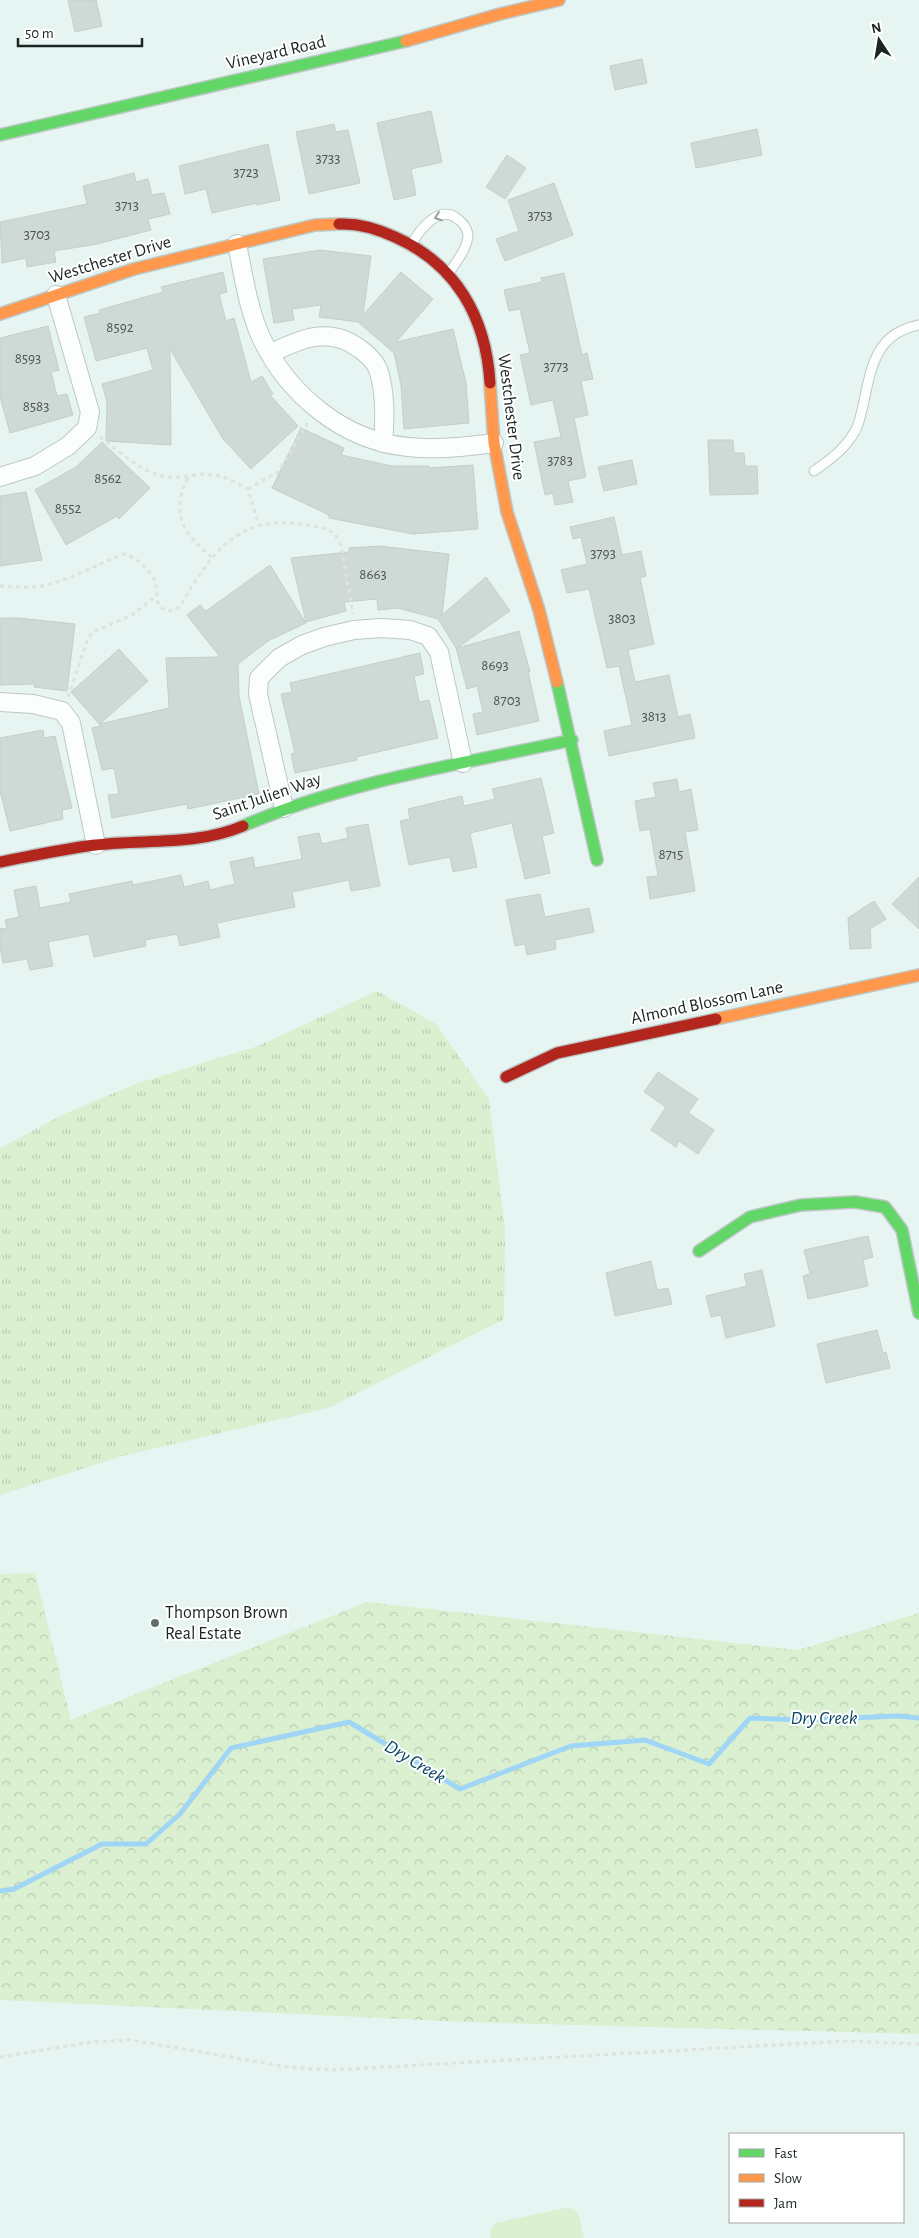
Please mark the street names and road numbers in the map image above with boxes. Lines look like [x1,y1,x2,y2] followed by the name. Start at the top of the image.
[225,33,327,73] street label: Vineyard Road
[47,233,173,287] street label: Westchester Drive
[494,353,528,481] street label: Westchester Drive
[210,770,324,824] street label: Saint Julien Way
[629,978,785,1028] street label: Almond Blossom Lane

